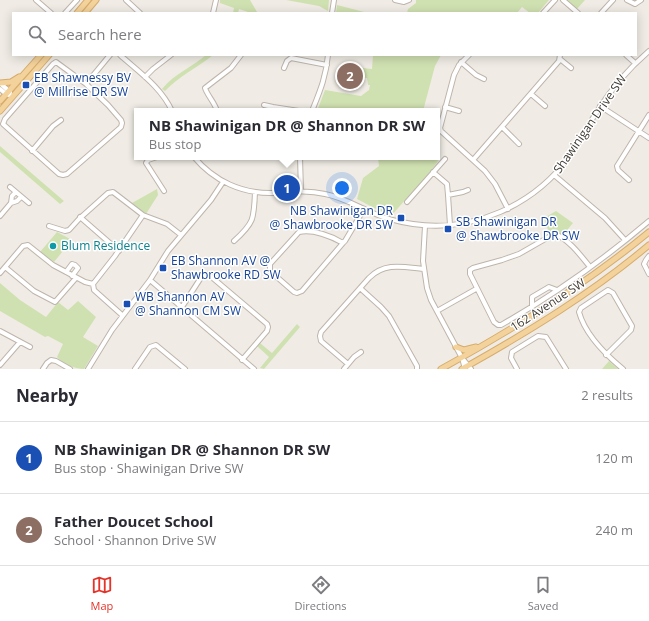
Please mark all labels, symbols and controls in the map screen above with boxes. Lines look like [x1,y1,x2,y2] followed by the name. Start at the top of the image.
[12,12,637,56] search box
[26,23,48,45] icon: search
[58,24,142,44] text: Search here
[337,61,363,91] pin: 2
[34,69,132,100] place label: EB Shawnessy BV @ Millrise DR SW
[549,71,630,177] street label: Shawinigan Drive SW
[21,80,31,90] marker: EB Shawnessy BV @ Millrise DR SW
[134,108,440,160] popup
[149,115,425,135] text: NB Shawinigan DR @ Shannon DR SW
[149,135,201,153] text: Bus stop
[274,173,300,203] pin: 1
[332,178,352,198] your location
[269,202,394,233] place label: NB Shawinigan DR @ Shawbrooke DR SW
[396,213,406,223] marker: NB Shawinigan DR @ Shawbrooke DR SW
[456,213,580,244] place label: SB Shawinigan DR @ Shawbrooke DR SW
[443,224,453,234] marker: SB Shawinigan DR @ Shawbrooke DR SW
[61,237,150,254] place label: Blum Residence
[48,241,58,251] marker: Blum Residence
[171,252,281,283] place label: EB Shannon AV @ Shawbrooke RD SW
[158,263,168,273] marker: EB Shannon AV @ Shawbrooke RD SW
[507,274,589,335] street label: 162 Avenue SW
[135,288,241,319] place label: WB Shannon AV @ Shannon CM SW
[122,299,132,309] marker: WB Shannon AV @ Shannon CM SW
[16,384,78,407] text: Nearby
[581,386,633,404] text: 2 results
[54,439,330,459] text: NB Shawinigan DR @ Shannon DR SW
[25,449,33,467] text: 1
[595,449,633,467] text: 120 m
[54,459,244,477] text: Bus stop · Shawinigan Drive SW
[54,511,213,531] text: Father Doucet School
[25,521,33,539] text: 2
[595,521,633,539] text: 240 m
[54,531,216,549] text: School · Shannon Drive SW
[91,574,113,613] tab: Map
[295,574,347,613] tab: Directions
[528,574,558,613] tab: Saved

